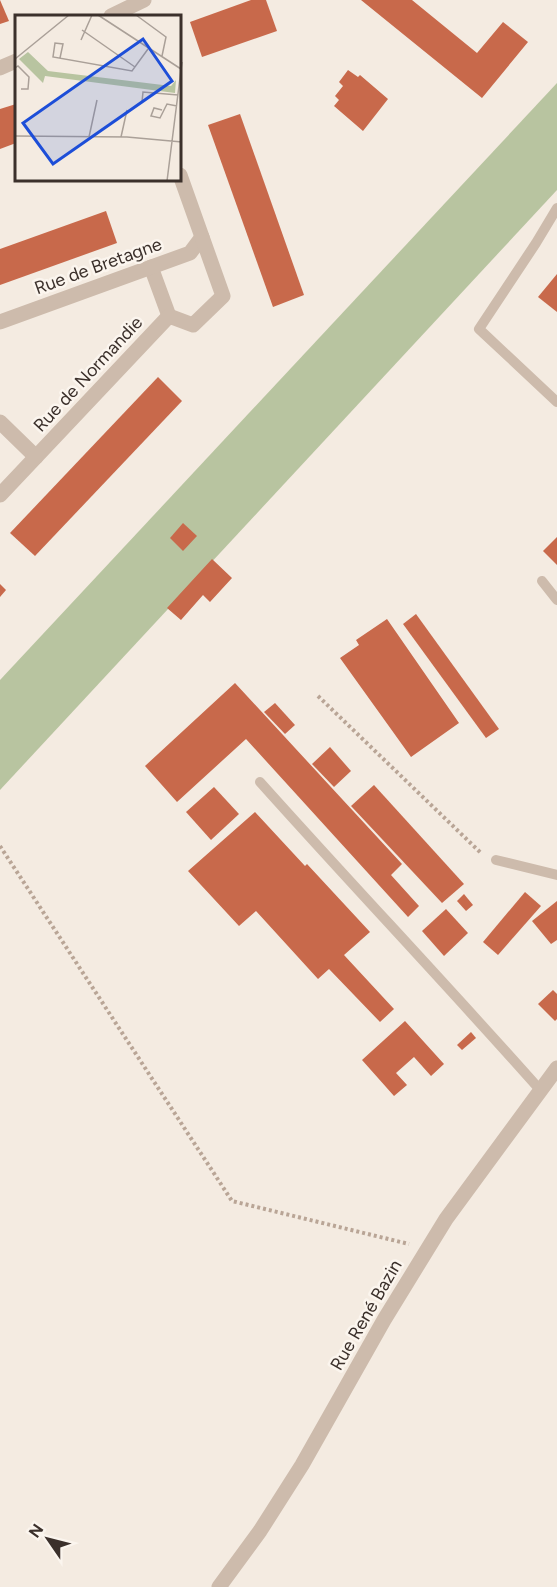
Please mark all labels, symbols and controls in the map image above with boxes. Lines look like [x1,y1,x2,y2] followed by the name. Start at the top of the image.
[15,15,182,182] inset map
[31,233,165,299] street label: Rue de Bretagne
[29,312,147,436] street label: Rue de Normandie
[325,1256,407,1374] street label: Rue René Bazin
[18,1509,78,1569] north arrow
[25,1520,47,1541] text: N

